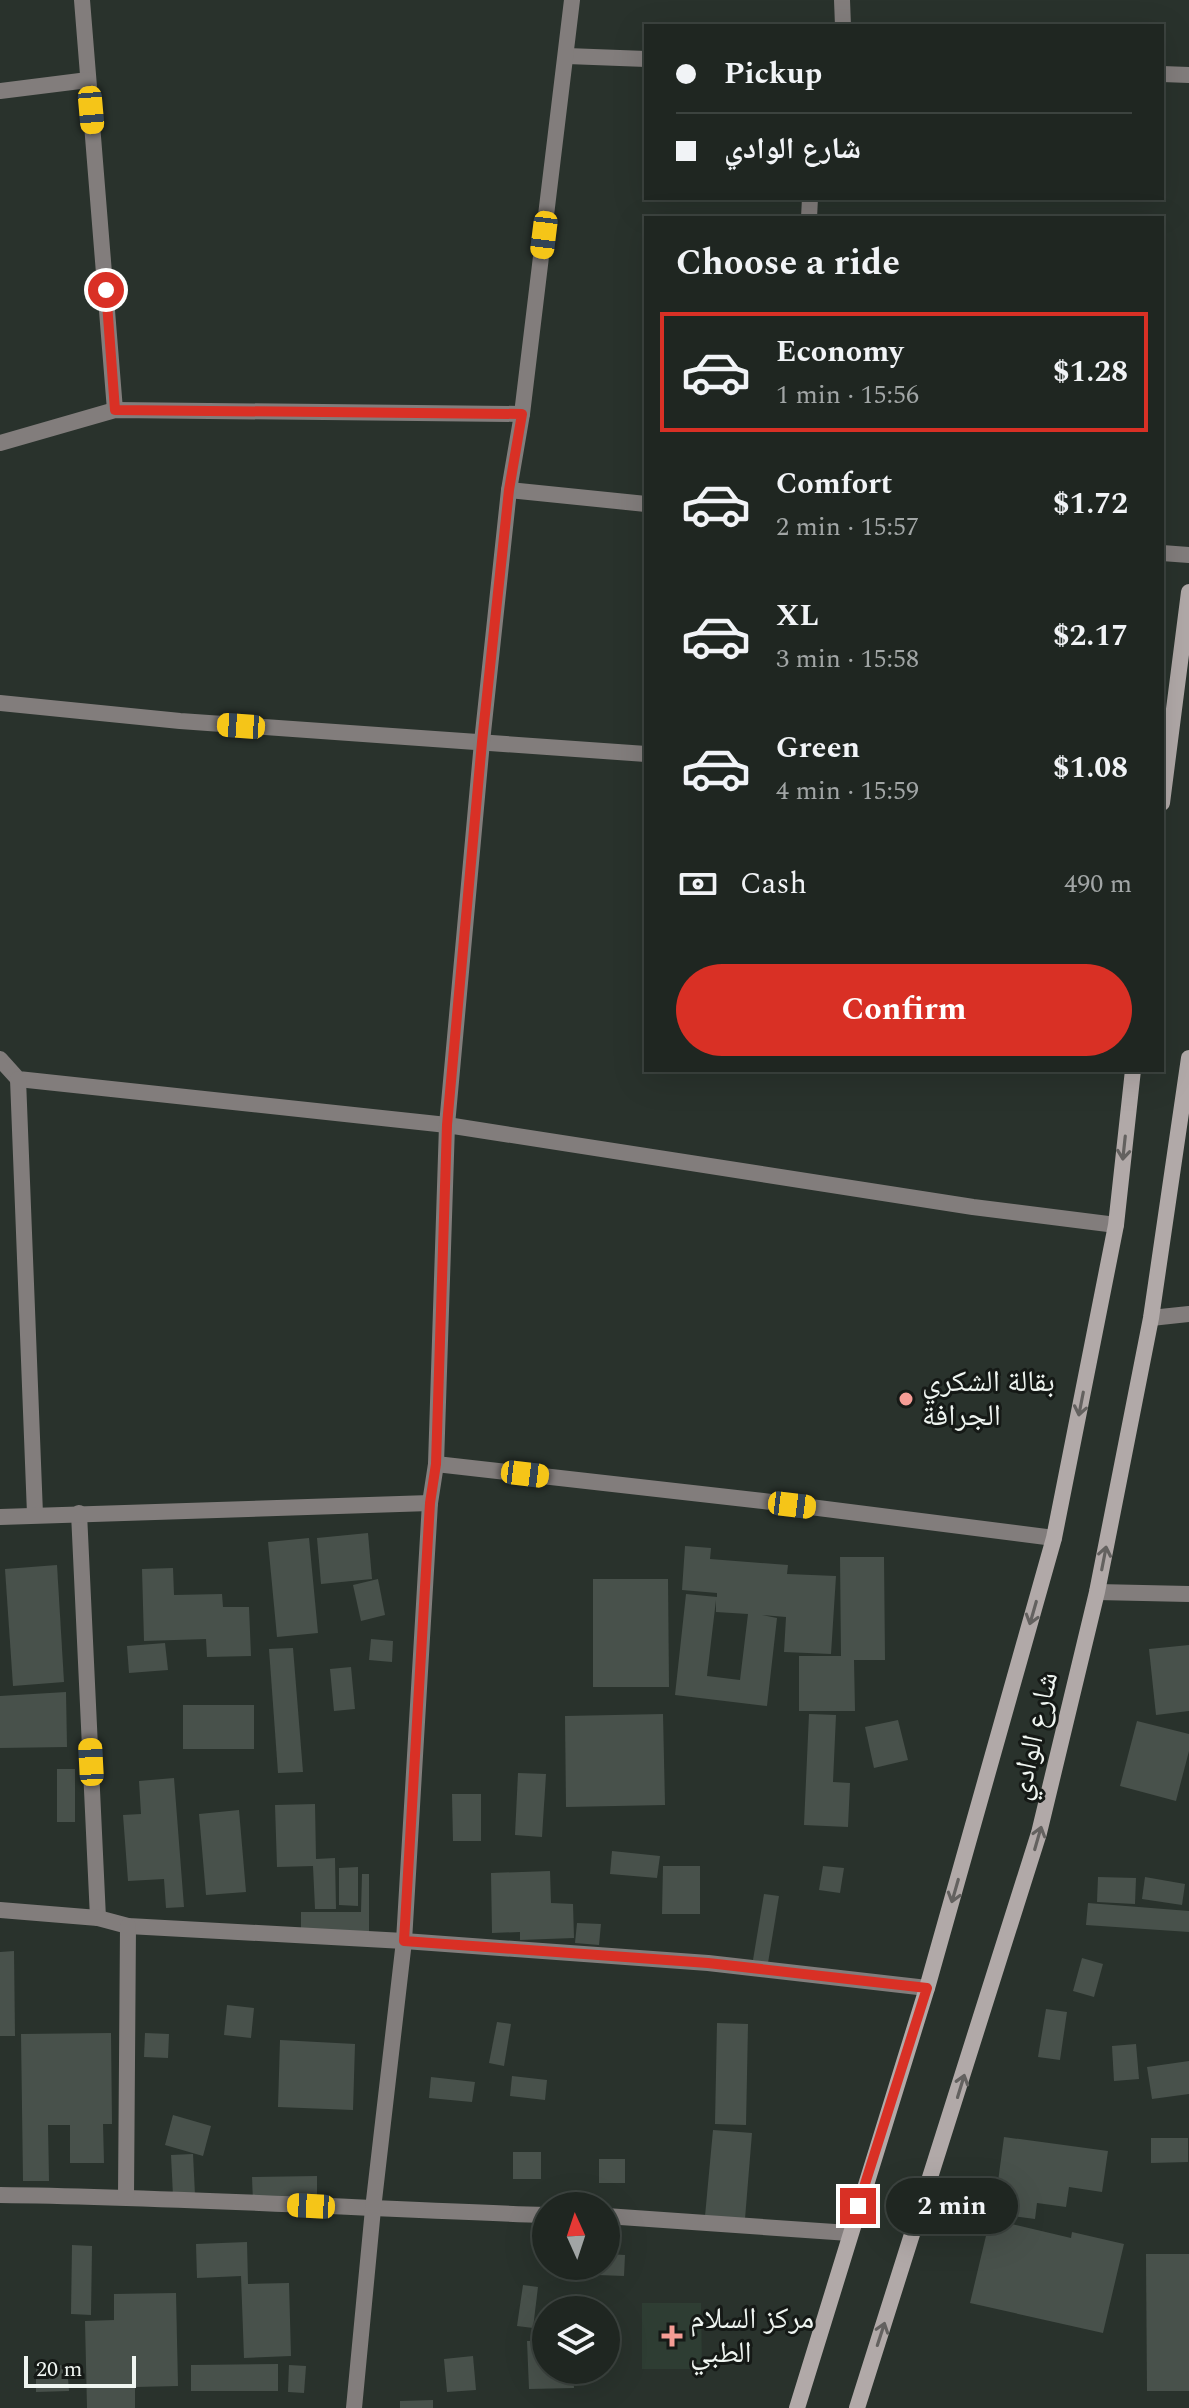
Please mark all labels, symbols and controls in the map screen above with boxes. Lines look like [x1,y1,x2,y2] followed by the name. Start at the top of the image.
[724,51,822,97] text: Pickup
[77,85,105,135] car
[724,126,861,172] text: شارع الوادي
[529,210,559,260] car
[676,236,900,291] text: Choose a ride
[88,272,124,308] route start
[776,329,903,375] text: Economy
[680,336,752,408] icon: car
[1053,349,1128,395] text: $1.28
[776,375,919,415] text: 1 min · 15:56
[776,461,892,507] text: Comfort
[680,468,752,540] icon: car
[1053,481,1128,527] text: $1.72
[776,507,919,547] text: 2 min · 15:57
[776,593,819,639] text: XL
[680,600,752,672] icon: car
[1053,613,1128,659] text: $2.17
[776,639,919,679] text: 3 min · 15:58
[216,712,266,740] car
[776,725,860,771] text: Green
[680,732,752,804] icon: car
[1053,745,1128,791] text: $1.08
[776,771,919,811] text: 4 min · 15:59
[740,861,807,907] text: Cash
[676,862,720,906] icon: cash
[1064,864,1132,904] text: 490 m
[676,964,1132,1056] button: Confirm
[1117,1134,1132,1160] one-way arrow
[922,1359,1055,1439] place label: بقالة الشكري الجرافة
[897,1390,915,1408] marker: بقالة الشكري الجرافة
[1072,1390,1087,1416] one-way arrow
[500,1459,550,1489] car
[767,1490,817,1520] car
[1097,1545,1112,1571] one-way arrow
[1025,1600,1040,1626] one-way arrow
[997,1667,1071,1805] street label: شارع الوادي
[78,1737,104,1787] car
[1031,1825,1046,1851] one-way arrow
[947,1877,962,1903] one-way arrow
[954,2074,969,2099] one-way arrow
[886,2178,1018,2234] callout: 2 min
[917,2186,987,2226] text: 2 min
[840,2188,876,2224] route end
[532,2192,620,2280] north arrow
[532,2192,620,2384] map controls
[286,2193,336,2219] car
[532,2296,620,2384] button: layers
[690,2296,814,2376] place label: مركز السلام الطبي
[875,2322,889,2347] one-way arrow
[661,2325,683,2347] marker: مركز السلام الطبي
[24,2352,136,2388] scale bar
[36,2353,82,2386] text: 20 m

